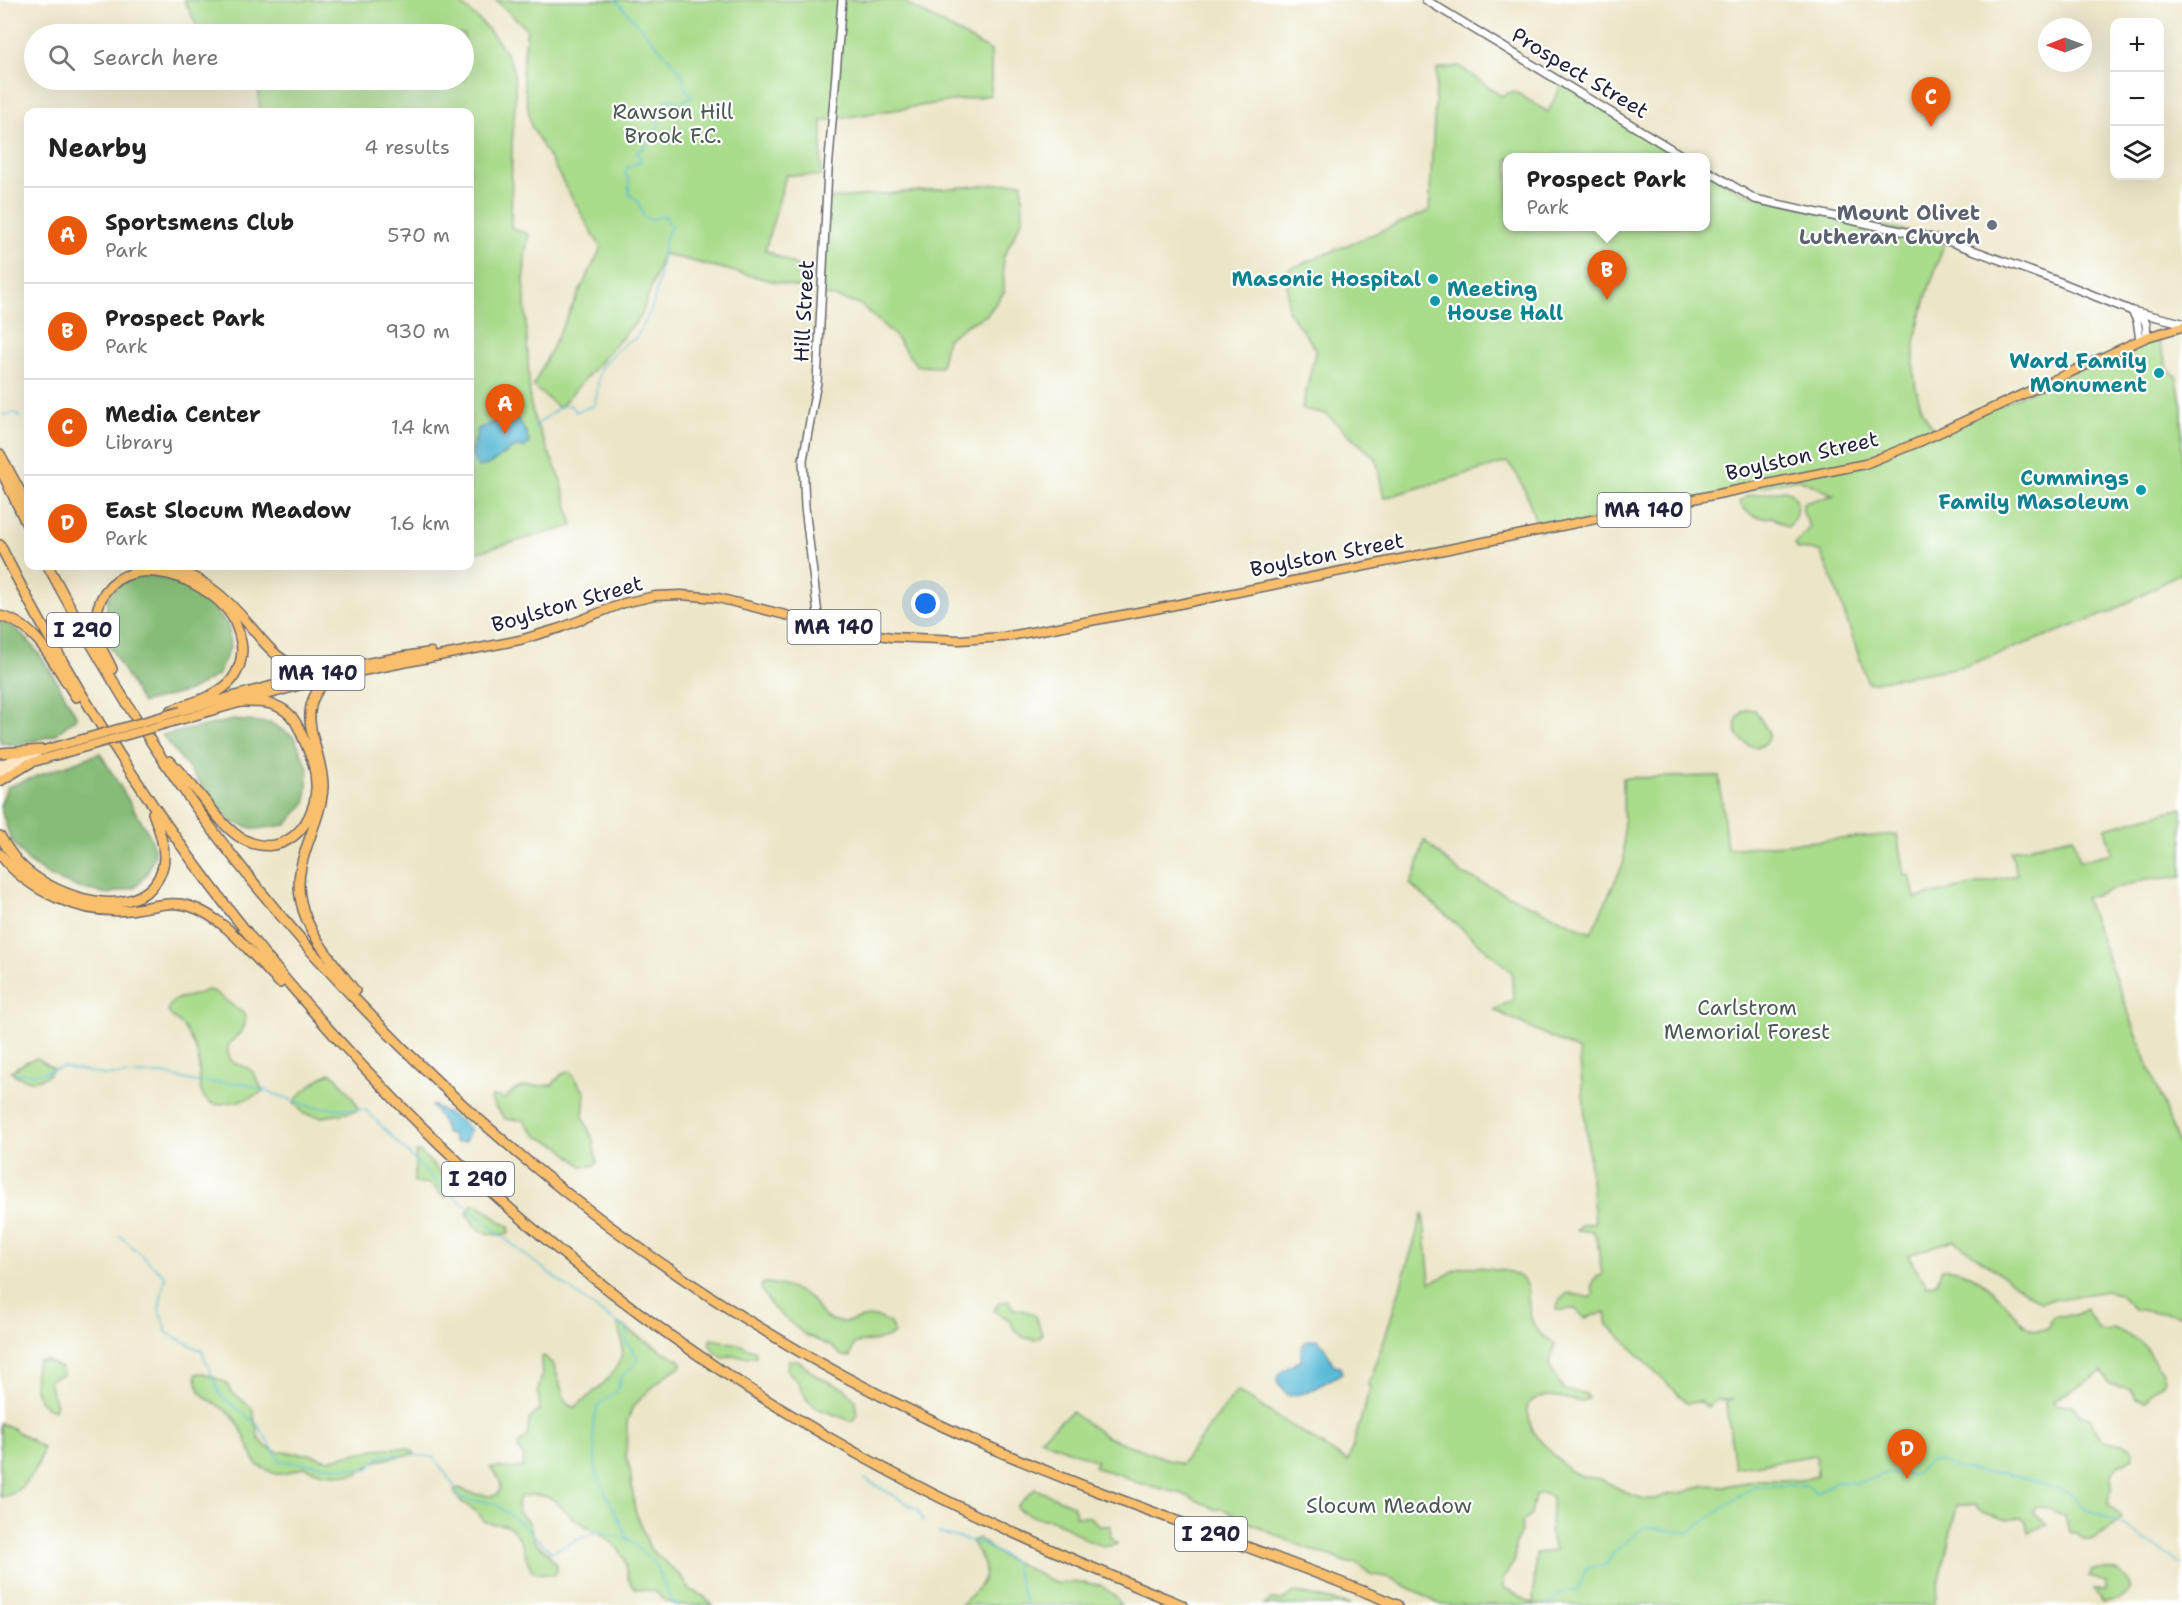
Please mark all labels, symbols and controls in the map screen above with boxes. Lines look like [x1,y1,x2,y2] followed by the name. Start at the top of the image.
[2038,18,2092,72] north arrow
[2110,18,2164,180] map controls
[2110,18,2164,72] button: +
[1506,21,1654,125] street label: Prospect Street
[24,24,474,90] search box
[45,41,78,74] icon: search
[93,43,219,72] text: Search here
[2110,72,2164,126] button: −
[1912,78,1950,127] pin: C
[613,98,734,150] park label: Rawson Hill Brook F.C.
[2110,126,2164,180] button: layers
[48,130,147,165] text: Nearby
[364,134,450,160] text: 4 results
[1503,153,1710,231] popup
[1526,165,1687,194] text: Prospect Park
[1526,194,1569,220] text: Park
[1799,199,1980,251] place label: Mount Olivet Lutheran Church
[105,208,294,237] text: Sportsmens Club
[1985,218,1999,232] marker: Mount Olivet Lutheran Church
[60,222,75,248] text: A
[387,222,450,248] text: 570 m
[105,237,148,263] text: Park
[1588,250,1626,300] pin: B
[787,259,821,363] street label: Hill Street
[1231,265,1421,293] place label: Masonic Hospital
[1426,272,1440,286] marker: Masonic Hospital
[1447,275,1563,327] place label: Meeting House Hall
[1428,294,1442,308] marker: Meeting House Hall
[105,304,265,333] text: Prospect Park
[61,318,74,344] text: B
[385,318,450,344] text: 930 m
[105,333,148,359] text: Park
[2009,347,2147,399] place label: Ward Family Monument
[2152,366,2166,380] marker: Ward Family Monument
[486,384,524,434] pin: A
[105,400,261,429] text: Media Center
[61,414,74,440] text: C
[391,414,450,440] text: 1.4 km
[1723,425,1881,487] street label: Boylston Street
[105,429,173,455] text: Library
[1939,464,2129,516] place label: Cummings Family Masoleum
[2134,483,2148,497] marker: Cummings Family Masoleum
[1598,493,1690,527] road number: MA 140
[105,496,351,525] text: East Slocum Meadow
[60,510,75,536] text: D
[390,510,450,536] text: 1.6 km
[105,525,148,551] text: Park
[1248,526,1406,584] street label: Boylston Street
[488,569,646,639] street label: Boylston Street
[911,589,940,618] your location
[788,610,880,644] road number: MA 140
[47,613,119,647] road number: I 290
[272,656,364,690] road number: MA 140
[1664,994,1830,1046] park label: Carlstrom Memorial Forest
[442,1162,514,1196] road number: I 290
[1888,1430,1926,1479] pin: D
[1306,1492,1472,1520] park label: Slocum Meadow
[1175,1517,1247,1551] road number: I 290

